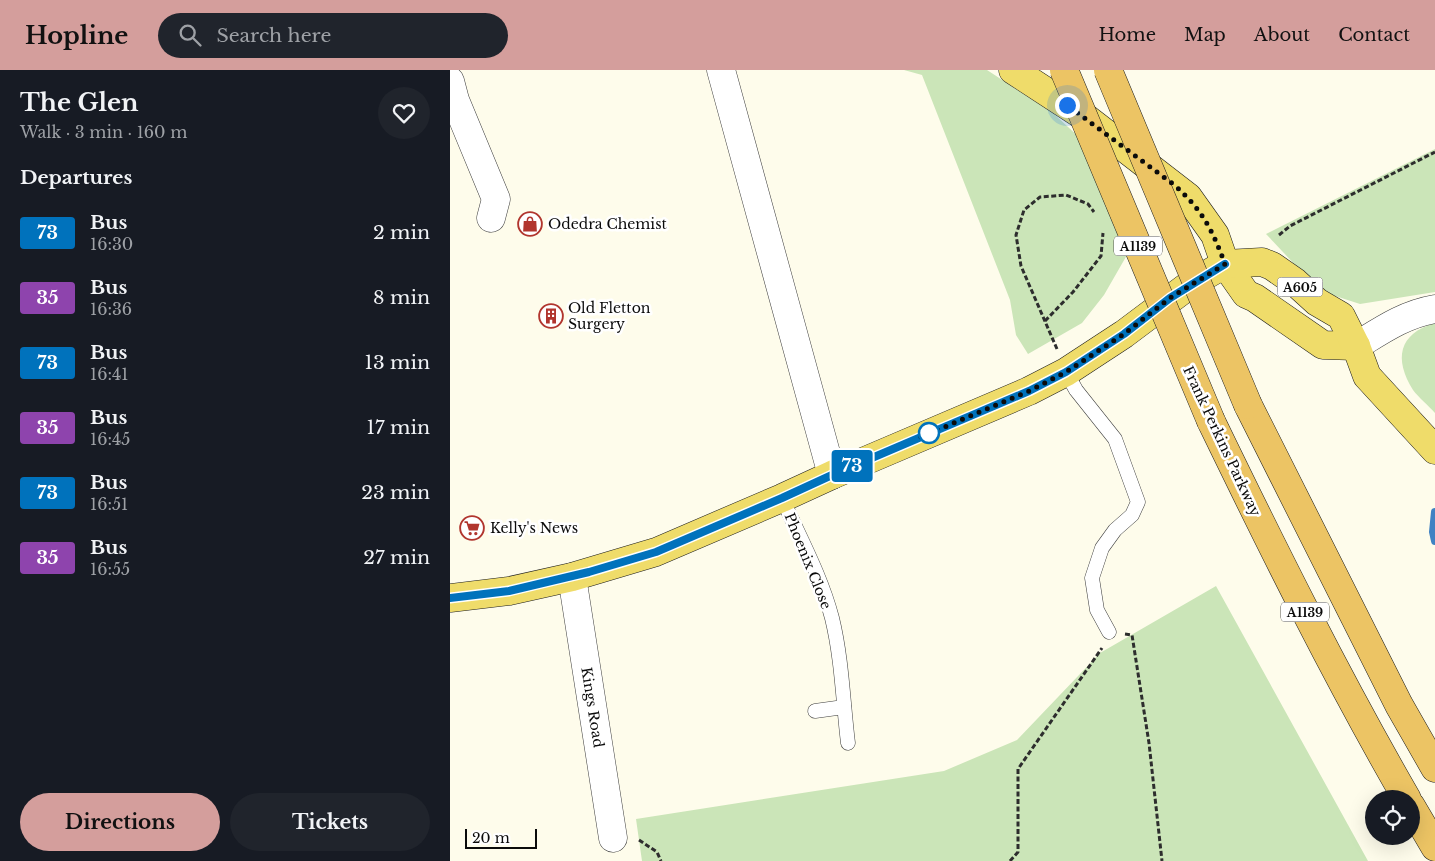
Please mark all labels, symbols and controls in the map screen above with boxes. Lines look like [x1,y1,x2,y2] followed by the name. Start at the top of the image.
[158,13,508,58] search box
[25,21,128,50] text: Hopline
[176,21,204,49] icon: search
[216,24,331,47] text: Search here
[1098,24,1156,46] text: Home
[1184,24,1226,46] text: Map
[1254,24,1310,46] text: About
[1338,24,1410,46] text: Contact
[378,87,430,139] button: heart
[20,88,138,117] text: The Glen
[1055,93,1080,118] your location
[20,122,187,142] text: Walk · 3 min · 160 m
[20,166,132,189] text: Departures
[90,211,127,234] text: Bus
[517,211,543,237] shop icon: Odedra Chemist
[548,215,667,233] place label: Odedra Chemist
[373,221,430,244] text: 2 min
[37,222,58,244] text: 73
[90,234,133,254] text: 16:30
[1114,237,1162,256] road number: A1139
[90,276,127,299] text: Bus
[1278,278,1322,296] road number: A605
[373,286,430,309] text: 8 min
[36,287,59,309] text: 35
[90,299,132,319] text: 16:36
[568,299,651,333] place label: Old Fletton Surgery
[538,303,564,329] building icon: Old Fletton Surgery
[90,341,127,364] text: Bus
[364,351,430,374] text: 13 min
[37,352,58,374] text: 73
[1179,363,1265,519] street label: Frank Perkins Parkway
[90,364,128,384] text: 16:41
[90,406,127,429] text: Bus
[367,416,430,439] text: 17 min
[36,417,59,439] text: 35
[918,422,940,444] unlabelled marker
[90,429,130,449] text: 16:45
[830,450,874,482] line badge: 73
[842,455,862,477] text: 73
[90,471,127,494] text: Bus
[361,481,430,504] text: 23 min
[37,482,58,504] text: 73
[90,494,128,514] text: 16:51
[780,510,836,612] street label: Phoenix Close
[459,515,485,541] supermarket icon: Kelly's News
[490,519,578,537] place label: Kelly's News
[90,536,127,559] text: Bus
[363,546,430,569] text: 27 min
[36,547,59,569] text: 35
[90,559,130,579] text: 16:55
[1281,602,1329,622] road number: A1139
[577,666,608,750] street label: Kings Road
[1365,790,1420,845] map controls
[1365,790,1420,845] button: locate
[20,793,220,851] button: Directions
[230,793,430,851] button: Tickets
[465,826,538,849] scale bar
[472,829,510,847] text: 20 m

